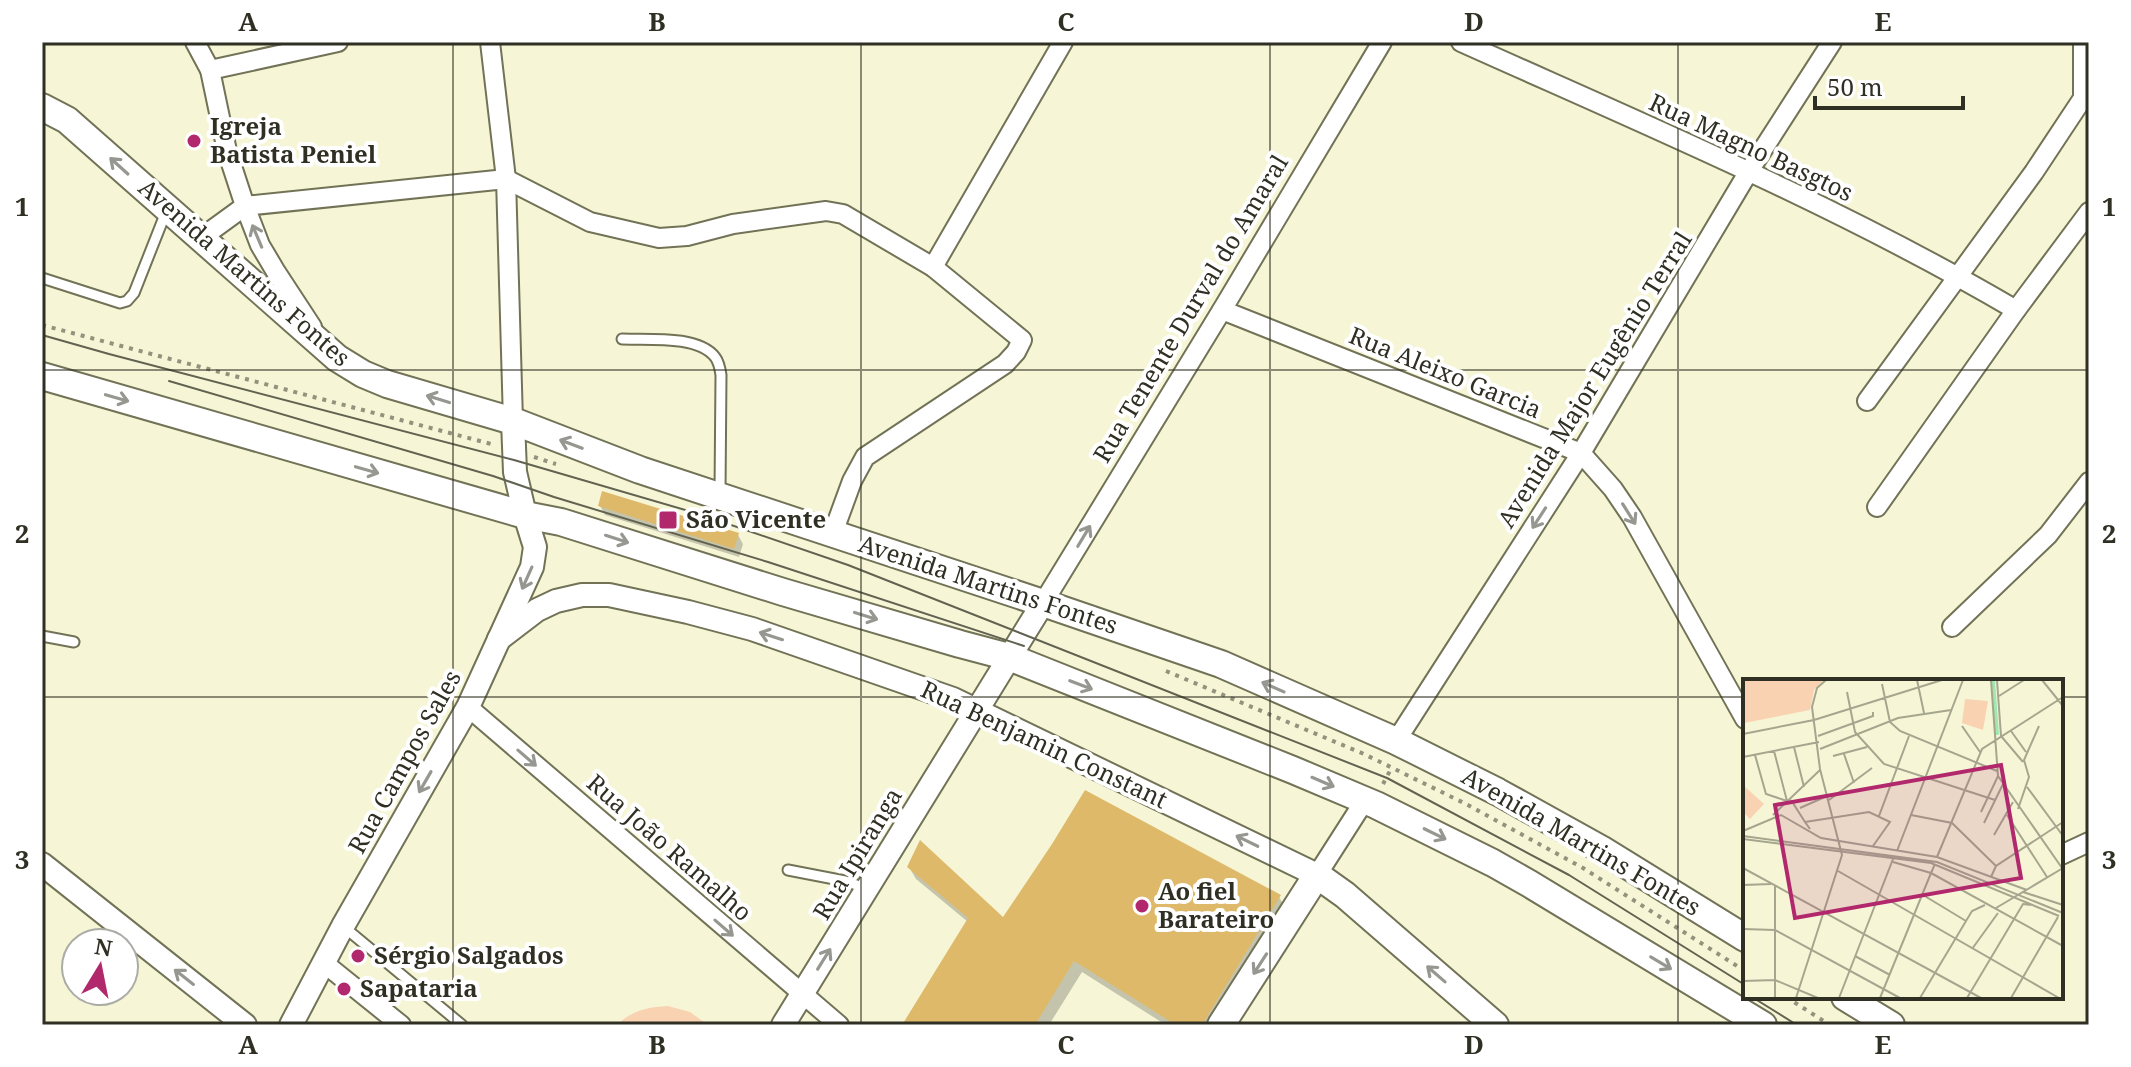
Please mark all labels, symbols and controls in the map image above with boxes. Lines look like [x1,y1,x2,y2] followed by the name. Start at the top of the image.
[238,3,258,39] text: A
[648,3,666,39] text: B
[1057,3,1075,39] text: C
[1464,3,1484,39] text: D
[1875,3,1892,39] text: E
[1815,60,1963,110] scale bar
[1827,70,1883,103] text: 50 m
[1644,85,1859,208] street label: Rua Magno Basgtos
[210,109,377,170] place label: Igreja Batista Peniel
[185,132,203,150] marker: Igreja Batista Peniel
[1085,148,1295,468] street label: Rua Tenente Durval do Amaral
[110,157,130,175] one-way arrow
[132,171,358,373] street label: Avenida Martins Fontes
[15,188,29,224] text: 1
[2102,188,2116,224] text: 1
[249,224,264,248] one-way arrow
[1489,225,1699,533] street label: Avenida Major Eugênio Terral
[1345,318,1547,425] street label: Rua Aleixo Garcia
[425,391,451,406] one-way arrow
[103,392,129,407] one-way arrow
[559,436,584,450] one-way arrow
[353,463,379,478] one-way arrow
[686,502,826,535] place label: São Vicente
[1622,502,1638,525] one-way arrow
[1531,506,1547,529] one-way arrow
[657,509,679,531] marker: São Vicente
[15,515,29,551] text: 2
[2102,515,2116,551] text: 2
[1076,525,1092,548] one-way arrow
[855,526,1122,641] street label: Avenida Martins Fontes
[605,533,630,548] one-way arrow
[518,566,533,590] one-way arrow
[852,609,878,624] one-way arrow
[759,627,784,642] one-way arrow
[340,664,468,859] street label: Rua Campos Sales
[916,672,1173,815] street label: Rua Benjamin Constant
[1068,679,1093,693] one-way arrow
[1262,679,1286,694] one-way arrow
[1743,679,2063,999] inset map
[517,749,537,767] one-way arrow
[1456,759,1707,923] street label: Avenida Martins Fontes
[580,766,760,928] street label: Rua João Ramalho
[417,770,432,794] one-way arrow
[1310,775,1334,790] one-way arrow
[804,781,909,925] street label: Rua Ipiranga
[1422,827,1446,842] one-way arrow
[1235,833,1259,848] one-way arrow
[15,841,29,877] text: 3
[2102,841,2116,877] text: 3
[1158,874,1274,935] place label: Ao fiel Barateiro
[1133,897,1151,915] marker: Ao fiel Barateiro
[713,918,734,936] one-way arrow
[60,927,140,1007] north arrow
[93,930,115,963] text: N
[374,938,563,971] place label: Sérgio Salgados
[349,947,367,965] marker: Sérgio Salgados
[817,948,833,971] one-way arrow
[1251,952,1267,975] one-way arrow
[1649,955,1672,971] one-way arrow
[1426,965,1446,983] one-way arrow
[174,968,195,985] one-way arrow
[360,971,478,1004] place label: Sapataria
[335,980,353,998] marker: Sapataria
[238,1026,258,1062] text: A
[648,1026,666,1062] text: B
[1057,1026,1075,1062] text: C
[1464,1026,1484,1062] text: D
[1875,1026,1892,1062] text: E

